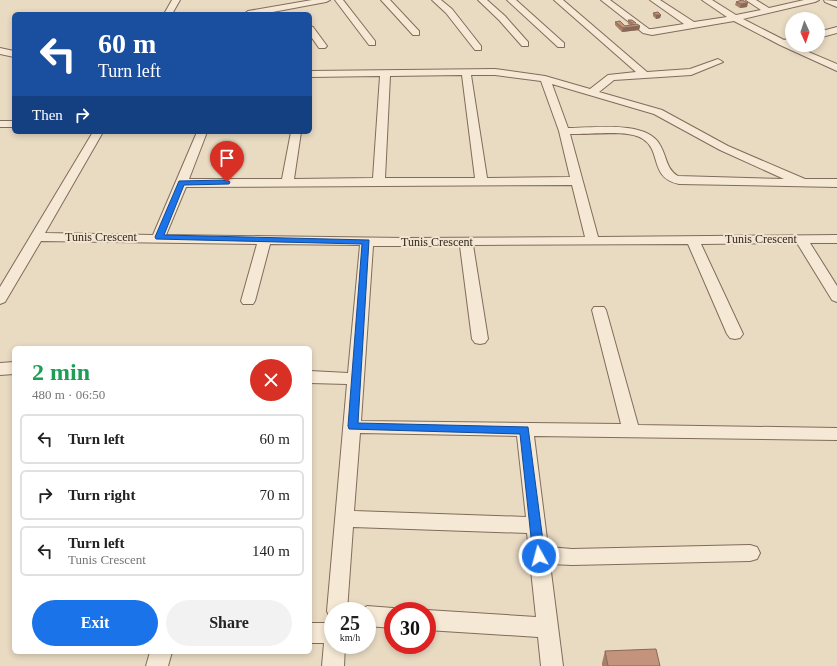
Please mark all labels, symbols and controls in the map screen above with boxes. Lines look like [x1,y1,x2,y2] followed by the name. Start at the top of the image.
[785,12,825,52] north arrow
[785,12,825,52] map controls
[32,28,84,80] icon: left
[98,28,156,59] text: 60 m
[98,61,161,81] text: Turn left
[71,104,93,126] icon: right
[32,107,63,123] text: Then
[210,141,244,182] pin
[216,147,238,169] icon: arrive
[65,230,138,244] street label: Tunis Crescent
[725,232,798,246] street label: Tunis Crescent
[401,235,474,249] street label: Tunis Crescent
[32,359,90,385] text: 2 min
[250,359,292,401] button: close
[32,387,105,402] text: 480 m · 06:50
[34,428,56,450] icon: left
[68,431,125,447] text: Turn left
[260,431,290,447] text: 60 m
[34,484,56,506] icon: right
[68,487,135,503] text: Turn right
[260,487,290,503] text: 70 m
[68,535,125,551] text: Turn left
[518,535,560,577] position arrow
[34,540,56,562] icon: left
[252,543,290,559] text: 140 m
[68,552,146,567] text: Tunis Crescent
[32,600,158,646] button: Exit
[166,600,292,646] button: Share
[384,602,436,654] speed limit sign: 30
[340,612,360,634] text: 25
[340,632,360,643] text: km/h

